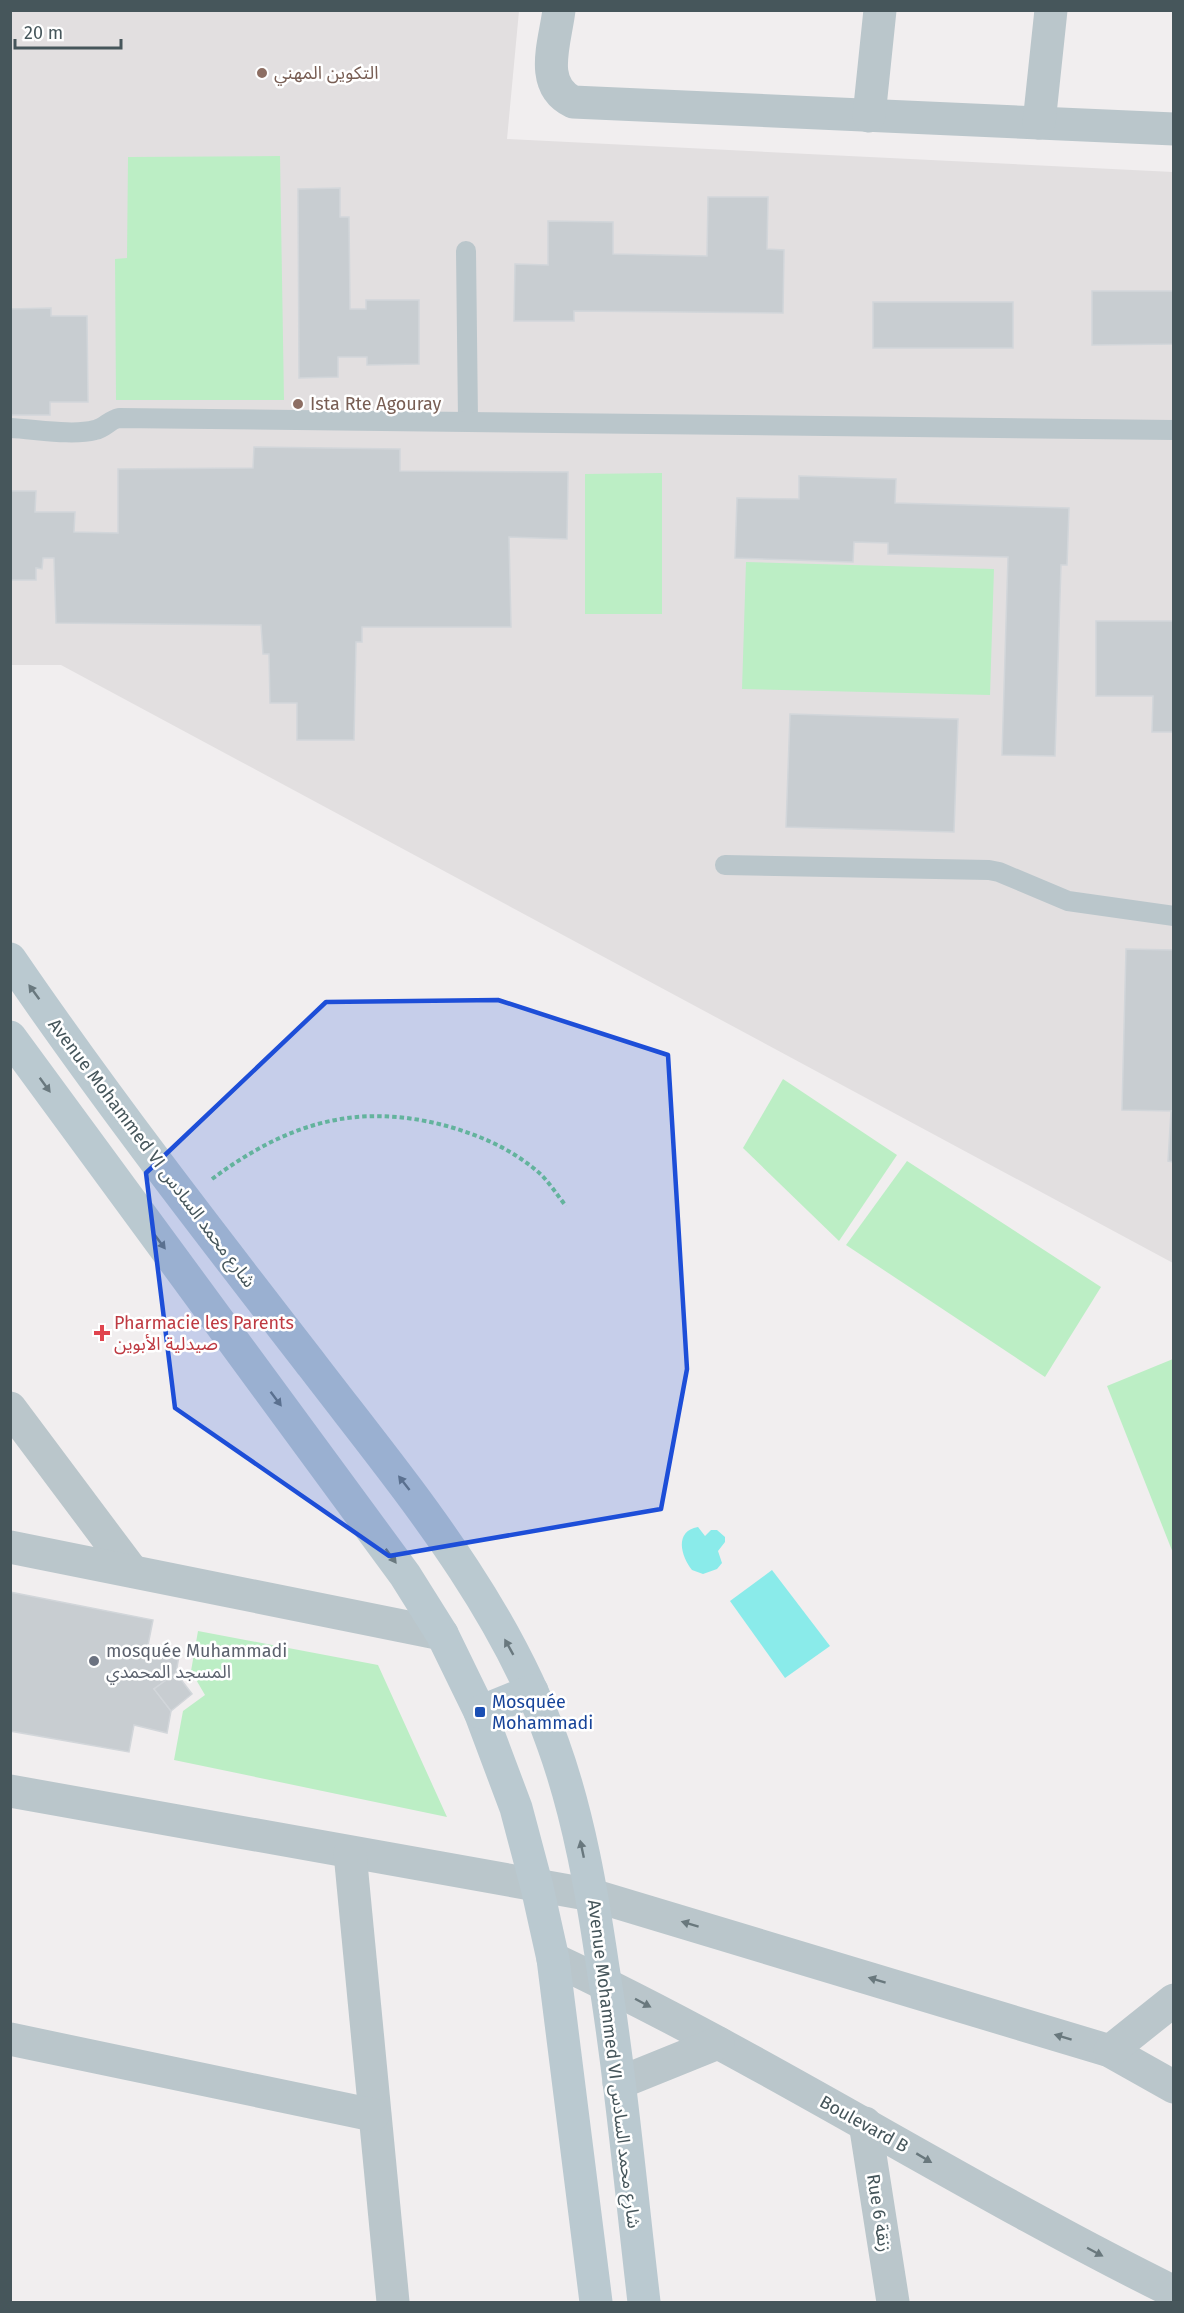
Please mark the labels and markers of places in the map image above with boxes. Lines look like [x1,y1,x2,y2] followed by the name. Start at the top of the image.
[274,62,379,86] place label: التكوين المهني
[255,66,269,80] marker: التكوين المهني
[310,393,442,415] place label: Ista Rte Agouray
[291,397,305,411] marker: Ista Rte Agouray
[114,1312,294,1355] place label: Pharmacie les Parents صيدلية الأبوين
[95,1326,109,1340] marker: Pharmacie les Parents صيدلية الأبوين
[106,1640,287,1685] place label: mosquée Muhammadi المسجد المحمدي
[87,1654,101,1668] marker: mosquée Muhammadi المسجد المحمدي
[492,1691,593,1734] place label: Mosquée Mohammadi
[473,1705,487,1719] marker: Mosquée Mohammadi

